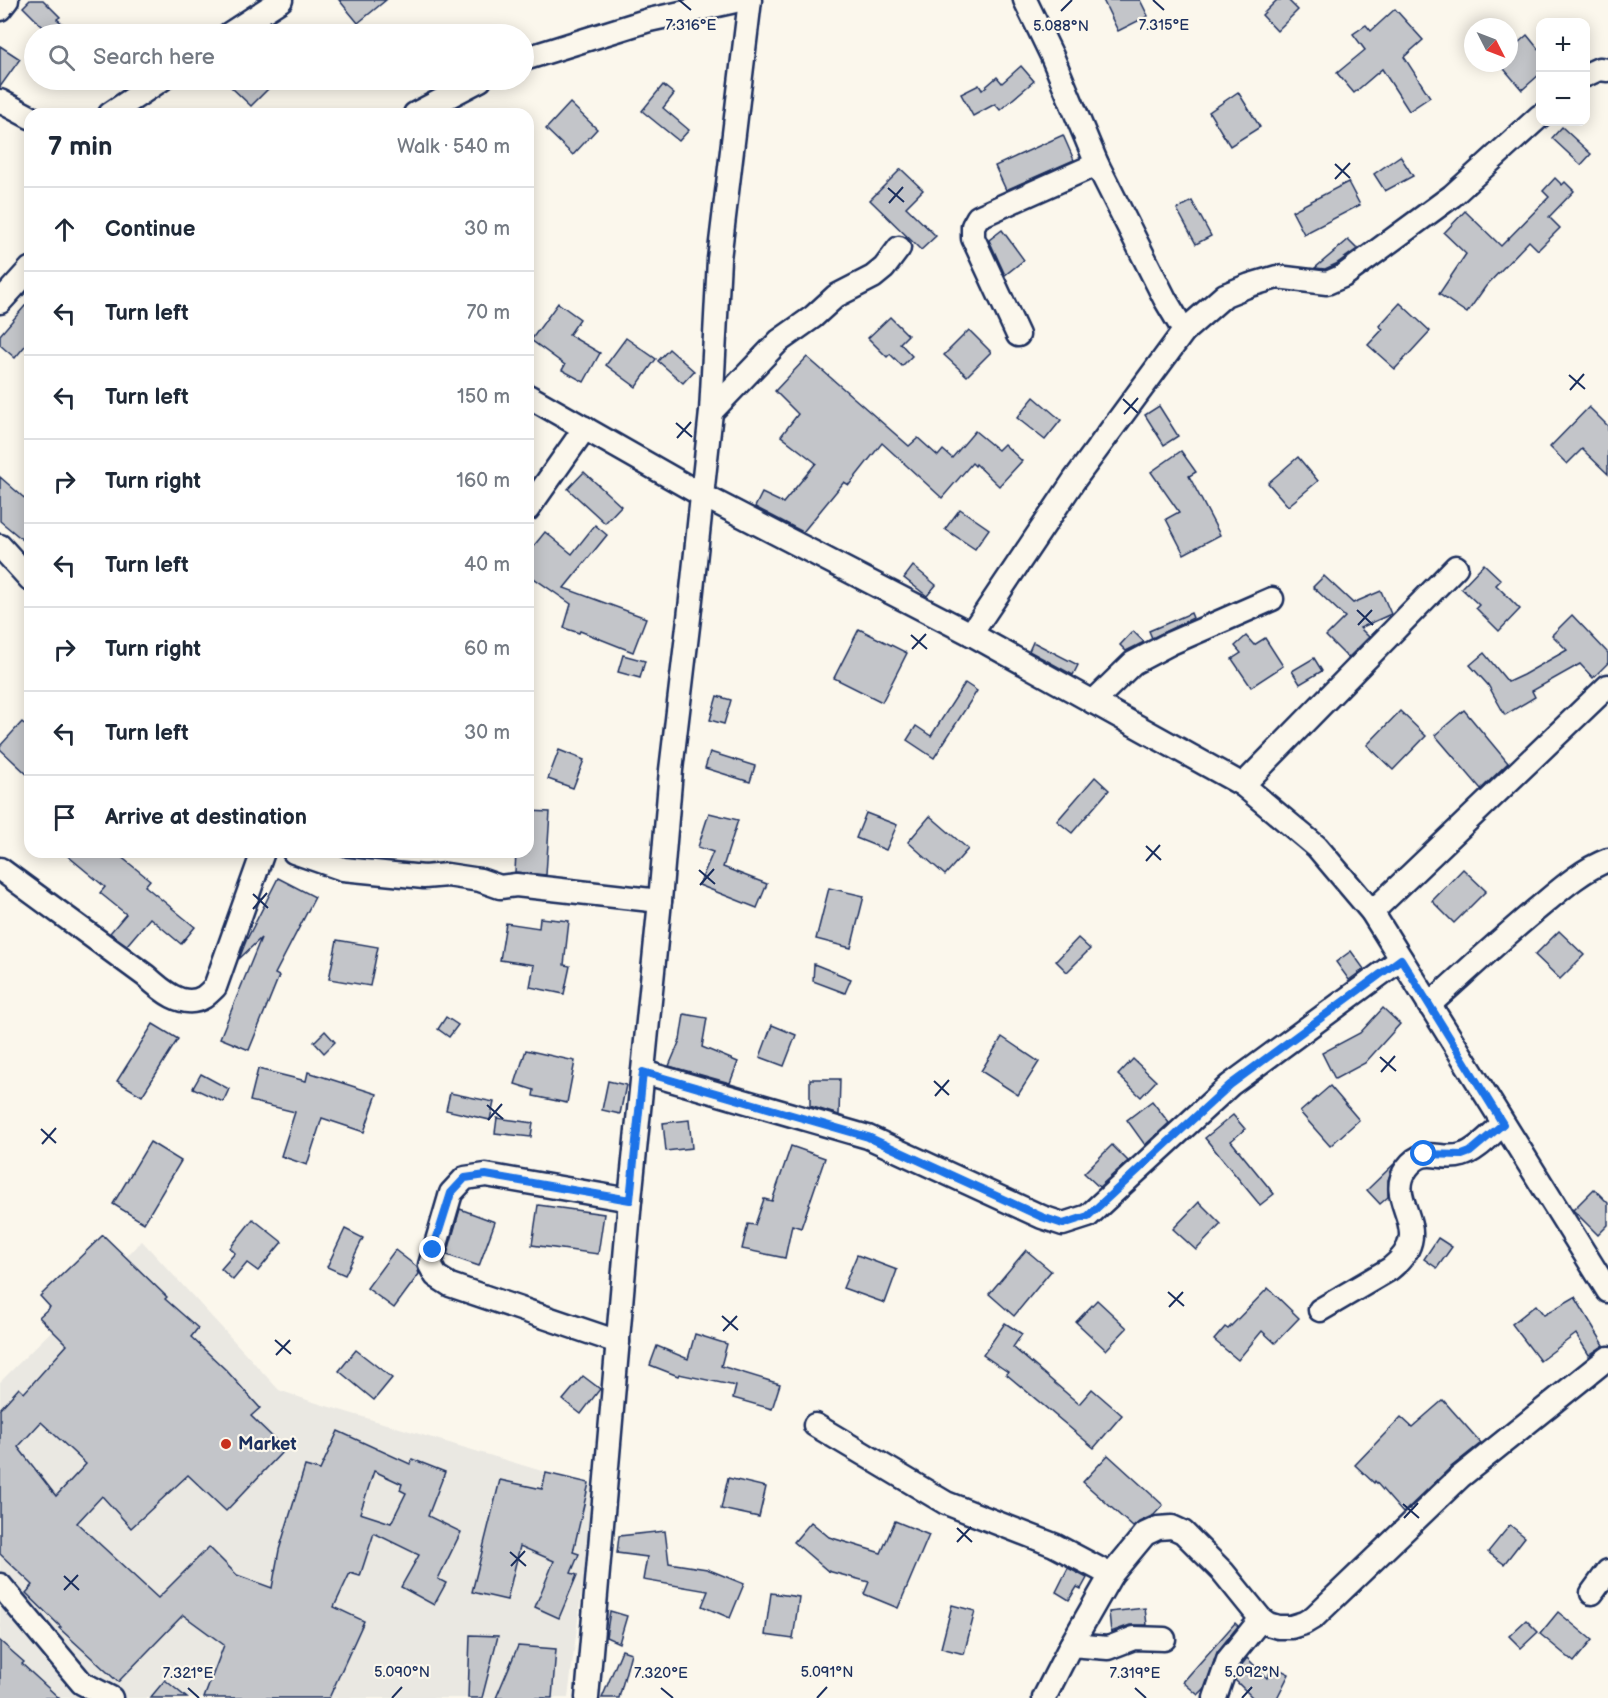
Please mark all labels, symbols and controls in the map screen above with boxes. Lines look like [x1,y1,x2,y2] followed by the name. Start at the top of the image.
[666,16,717,35] text: 7.316°E
[1139,16,1189,35] text: 7.315°E
[1033,17,1089,36] text: 5.088°N
[1464,18,1518,72] north arrow
[1536,18,1590,126] map controls
[1536,18,1590,72] button: +
[24,24,534,90] search box
[45,41,78,74] icon: search
[93,44,215,71] text: Search here
[1536,72,1590,126] button: −
[48,132,112,163] text: 7 min
[397,135,510,159] text: Walk · 540 m
[48,213,81,246] icon: ahead
[105,216,195,243] text: Continue
[464,217,510,241] text: 30 m
[48,297,81,330] icon: left
[105,300,189,327] text: Turn left
[466,301,510,325] text: 70 m
[48,381,81,414] icon: left
[105,384,189,411] text: Turn left
[457,385,510,409] text: 150 m
[48,465,81,498] icon: right
[105,468,201,495] text: Turn right
[456,469,510,493] text: 160 m
[48,549,81,582] icon: left
[105,552,189,579] text: Turn left
[464,553,510,577] text: 40 m
[48,633,81,666] icon: right
[105,636,201,663] text: Turn right
[464,637,510,661] text: 60 m
[48,717,81,750] icon: left
[105,720,189,747] text: Turn left
[464,721,510,745] text: 30 m
[48,801,81,834] icon: arrive
[105,804,307,831] text: Arrive at destination
[1410,1140,1436,1166] route start
[419,1236,445,1262] route end
[238,1434,296,1455] place label: Market
[219,1437,233,1451] marker: Market
[374,1663,430,1682] text: 5.090°N
[800,1663,854,1682] text: 5.091°N
[1224,1663,1280,1682] text: 5.092°N
[163,1664,213,1683] text: 7.321°E
[634,1664,688,1683] text: 7.320°E
[1110,1664,1161,1683] text: 7.319°E

